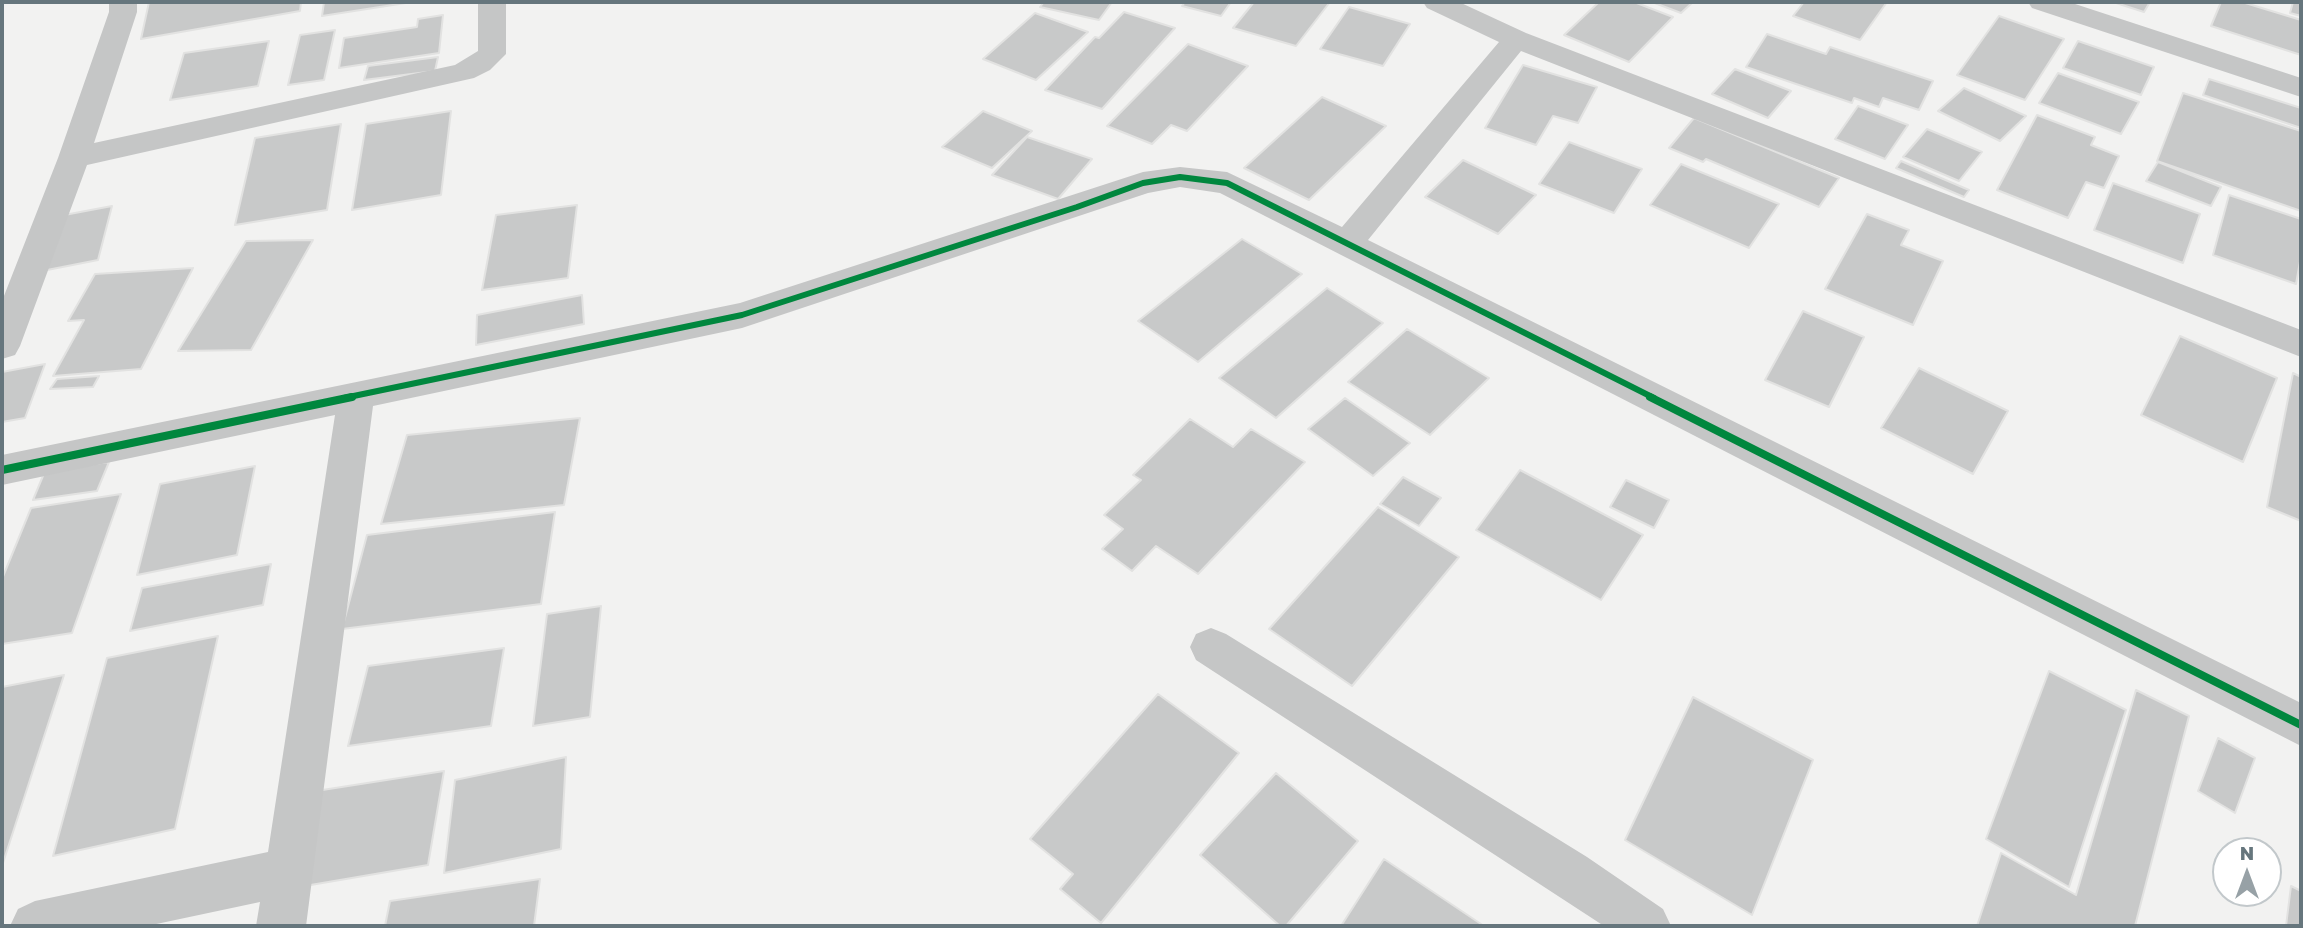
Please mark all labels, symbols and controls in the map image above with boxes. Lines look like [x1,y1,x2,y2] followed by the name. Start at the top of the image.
[2212,837,2282,907] north arrow
[2240,841,2254,864] text: N

